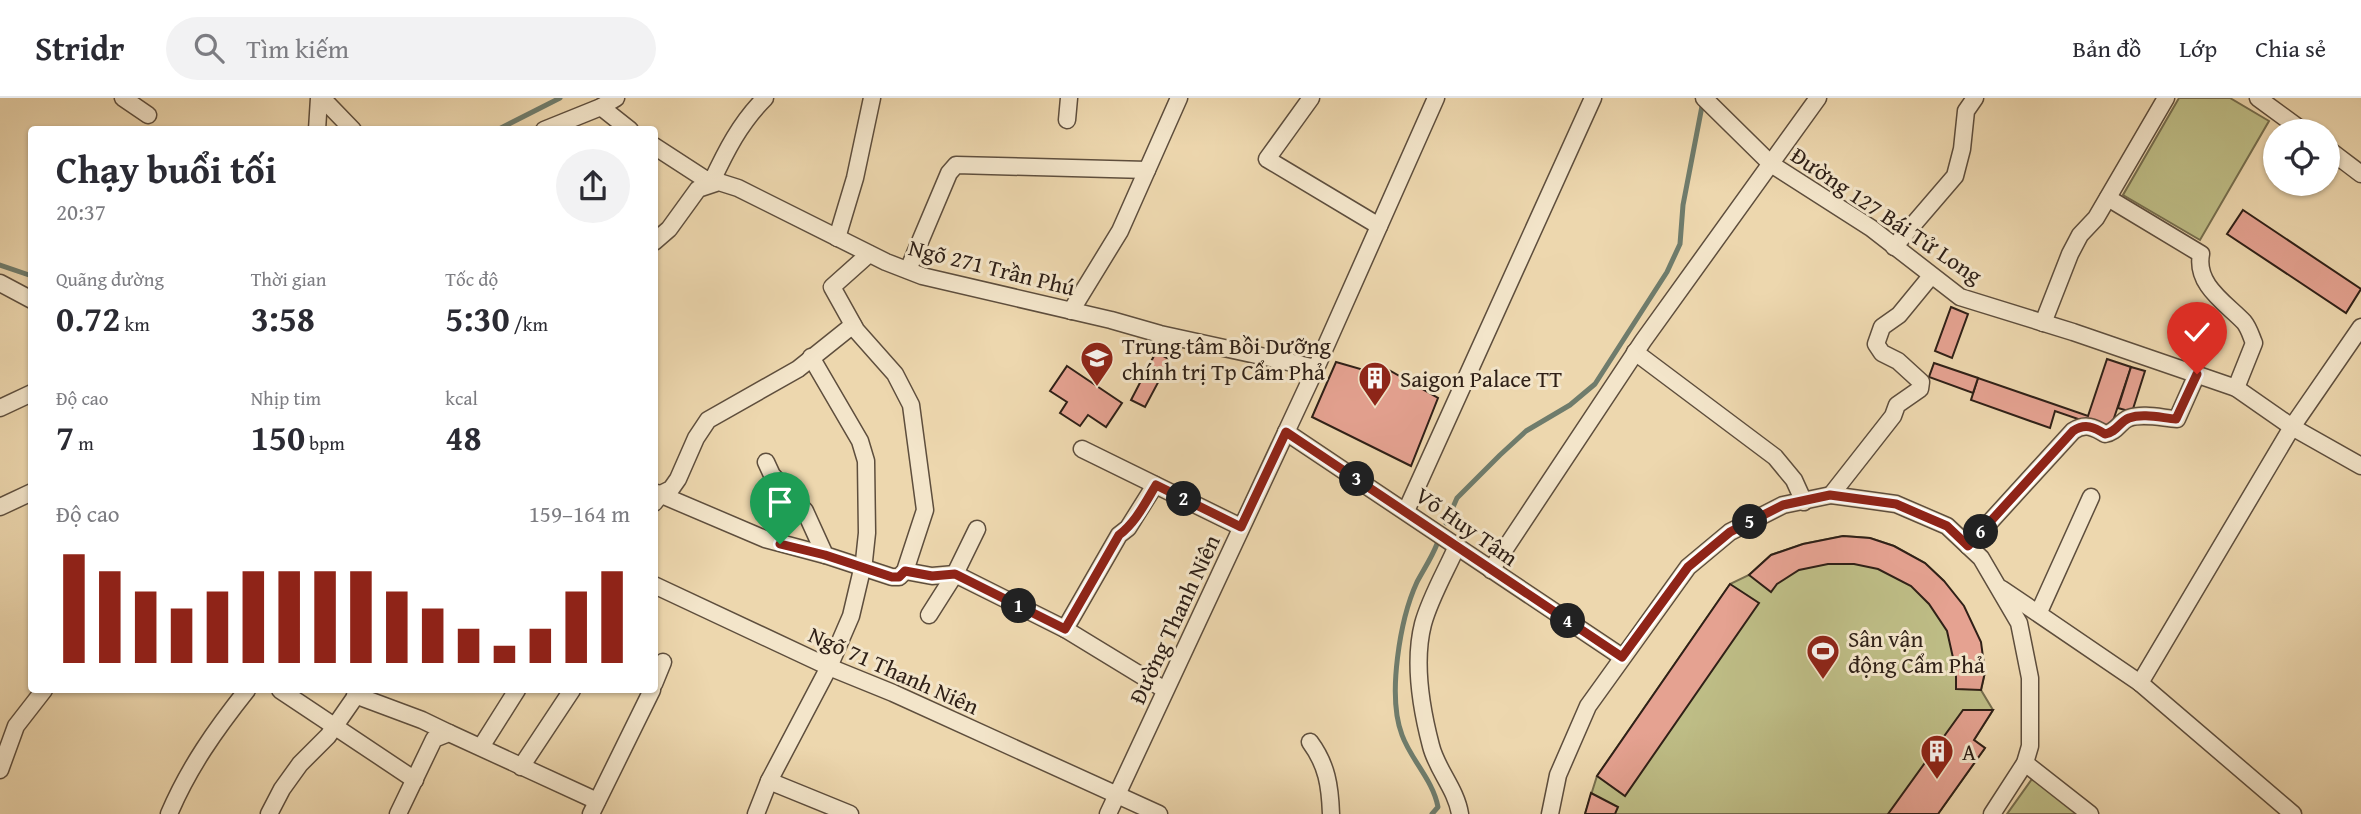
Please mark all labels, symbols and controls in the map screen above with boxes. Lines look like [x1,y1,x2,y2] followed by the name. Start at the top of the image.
[166,17,656,80] search box
[35,24,124,72] text: Stridr
[190,29,228,67] icon: search
[246,29,349,68] text: Tìm kiếm
[2073,31,2141,66] text: Bản đồ
[2179,31,2217,66] text: Lớp
[2255,31,2326,66] text: Chia sẻ
[2263,119,2340,196] map controls
[2263,119,2340,196] button: locate
[1785,139,1990,292] street label: Đường 127 Bái Tử Long
[56,141,277,197] text: Chạy buổi tối
[556,149,630,223] button: share
[56,195,106,228] text: 20:37
[905,230,1079,304] street label: Ngõ 271 Trần Phú
[56,265,164,293] text: Quãng đường
[251,265,326,293] text: Thời gian
[445,265,498,293] text: Tốc độ
[56,293,120,344] text: 0.72
[251,293,315,344] text: 3:58
[445,293,510,344] text: 5:30
[2167,302,2227,374] pin
[120,310,150,338] text: km
[510,310,548,338] text: /km
[2178,313,2216,351] icon: check
[1122,329,1332,388] place label: Trung tâm Bồi Dưỡng chính trị Tp Cẩm Phả
[1078,339,1116,388] school or university icon: Trung tâm Bồi Dưỡng chính trị Tp Cẩm Phả
[1356,359,1394,408] building icon: Saigon Palace TT
[1400,362,1562,395] place label: Saigon Palace TT
[56,384,109,412] text: Độ cao
[251,384,321,412] text: Nhịp tim
[445,384,478,412] text: kcal
[56,412,74,463] text: 7
[251,412,305,463] text: 150
[445,412,482,463] text: 48
[74,429,94,457] text: m
[305,429,345,457] text: bpm
[1340,462,1374,496] pin: 3
[1352,464,1361,492] text: 3
[750,472,810,544] pin
[1409,478,1525,574] street label: Võ Huy Tâm
[1166,482,1202,516] pin: 2
[761,483,799,521] icon: arrive
[1179,484,1188,512] text: 2
[56,497,120,530] text: Độ cao
[529,497,630,530] text: 159–164 m
[1732,504,1768,540] pin: 5
[1745,507,1754,535] text: 5
[1964,514,1998,550] pin: 6
[1976,517,1985,545] text: 6
[1120,529,1228,709] street label: Đường Thanh Niên
[1002,588,1036,624] pin: 1
[1014,591,1023,619] text: 1
[1550,603,1586,638] pin: 4
[1563,606,1572,634] text: 4
[804,618,984,722] street label: Ngõ 71 Thanh Niên
[1848,622,1985,681] place label: Sân vận động Cẩm Phả
[1804,632,1842,681] sports icon: Sân vận động Cẩm Phả
[1918,732,1956,781] building icon: A
[1962,735,1976,768] place label: A

